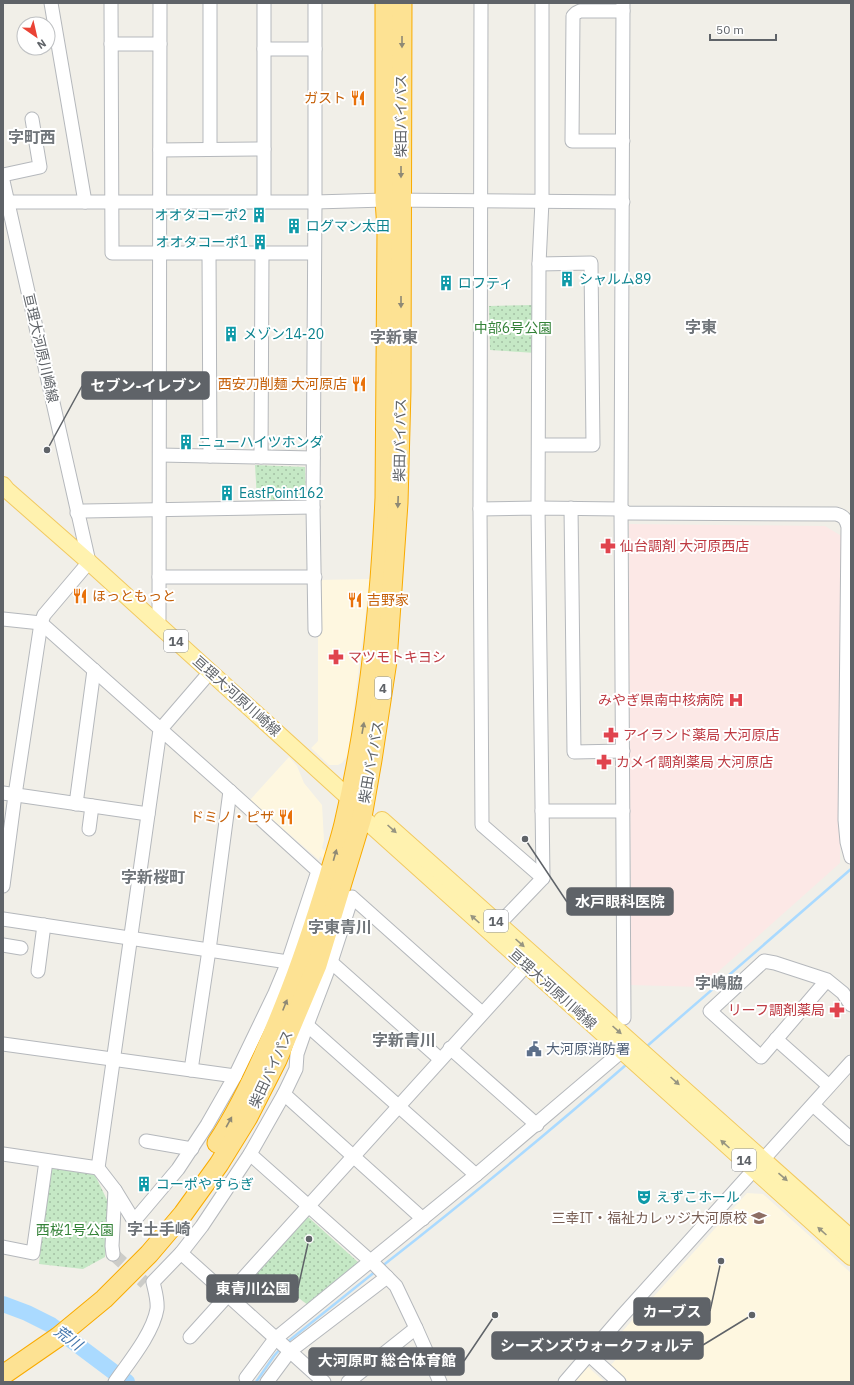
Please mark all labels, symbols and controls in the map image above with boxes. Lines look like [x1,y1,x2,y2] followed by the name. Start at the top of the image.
[16,16,56,56] north arrow
[710,16,776,42] scale bar
[716,22,744,37] text: 50 m
[34,36,49,52] text: N
[399,36,405,49] one-way arrow
[392,74,410,158] street label: 柴田バイパス
[304,89,346,107] place label: ガスト
[349,89,367,107] restaurant icon: ガスト
[8,127,56,147] district label: 字町西
[398,166,404,179] one-way arrow
[155,206,247,224] place label: オオタコーポ2
[250,206,268,224] building icon: オオタコーポ2
[285,217,303,235] building icon: ログマン太田
[306,217,390,235] place label: ログマン太田
[156,233,248,251] place label: オオタコーポ1
[251,233,269,251] building icon: オオタコーポ1
[558,270,576,288] building icon: シャルム89
[579,270,652,288] place label: シャルム89
[437,274,455,292] building icon: ロフティ
[458,274,513,292] place label: ロフティ
[20,291,62,405] street label: 亘理大河原川崎線
[398,296,404,309] one-way arrow
[685,317,717,337] district label: 字東
[474,319,552,337] park label: 中部6号公園
[222,325,240,343] building icon: メゾン14-20
[243,325,324,343] place label: メゾン14-20
[370,327,418,347] district label: 字新東
[82,372,209,399] callout: セブン-イレブン
[218,375,347,393] place label: 西安刀削麺 大河原店
[350,375,368,393] restaurant icon: 西安刀削麺 大河原店
[90,376,202,395] text: セブン-イレブン
[390,398,410,482] street label: 柴田バイパス
[177,433,195,451] building icon: ニューハイツホンダ
[198,433,323,451] place label: ニューハイツホンダ
[218,484,236,502] building icon: EastPoint162
[239,484,324,502] place label: EastPoint162
[395,496,401,509] one-way arrow
[599,537,617,555] pharmacy icon: 仙台調剤 大河原西店
[620,537,749,555] place label: 仙台調剤 大河原西店
[71,587,89,605] restaurant icon: ほっともっと
[92,587,176,605] place label: ほっともっと
[346,591,364,609] restaurant icon: 吉野家
[367,591,409,609] place label: 吉野家
[164,630,188,652] road number: 14
[327,648,345,666] pharmacy icon: マツモトキヨシ
[348,648,446,666] place label: マツモトキヨシ
[189,652,285,740] street label: 亘理大河原川崎線
[375,677,391,699] road number: 4
[598,691,724,709] place label: みやぎ県南中核病院
[727,691,745,709] hospital icon: みやぎ県南中核病院
[355,719,387,805] street label: 柴田バイパス
[360,722,366,734] one-way arrow
[602,726,620,744] pharmacy icon: アイランド薬局 大河原店
[623,726,780,744] place label: アイランド薬局 大河原店
[595,753,613,771] pharmacy icon: カメイ調剤薬局 大河原店
[616,753,773,771] place label: カメイ調剤薬局 大河原店
[190,808,274,826] place label: ドミノ・ピザ
[277,808,295,826] restaurant icon: ドミノ・ピザ
[386,824,397,833] one-way arrow
[332,848,338,860] one-way arrow
[121,867,185,887] district label: 字新桜町
[567,888,673,915] callout: 水戸眼科医院
[575,892,665,911] text: 水戸眼科医院
[484,910,508,932] road number: 14
[469,914,480,923] one-way arrow
[308,917,372,937] district label: 字東青川
[515,938,526,947] one-way arrow
[505,945,601,1033] street label: 亘理大河原川崎線
[695,973,743,993] district label: 字嶋脇
[282,999,288,1010] one-way arrow
[728,1001,825,1019] place label: リーフ調剤薬局
[828,1001,846,1019] pharmacy icon: リーフ調剤薬局
[612,1025,622,1034] one-way arrow
[245,1027,297,1111] street label: 柴田バイパス
[372,1030,436,1050] district label: 字新青川
[525,1040,543,1058] public building icon: 大河原消防署
[546,1040,630,1058] place label: 大河原消防署
[670,1077,680,1086] one-way arrow
[226,1116,233,1128] one-way arrow
[720,1139,730,1148] one-way arrow
[732,1149,756,1171] road number: 14
[777,1173,788,1182] one-way arrow
[135,1175,153,1193] building icon: コーポやすらぎ
[156,1175,254,1193] place label: コーポやすらぎ
[635,1188,653,1206] theatre icon: えずこホール
[656,1188,740,1206] place label: えずこホール
[551,1209,747,1227] place label: 三幸IT・福祉カレッジ大河原校
[750,1209,768,1227] school or university icon: 三幸IT・福祉カレッジ大河原校
[127,1219,191,1239] district label: 字土手崎
[36,1221,114,1239] park label: 西桜1号公園
[817,1226,827,1235] one-way arrow
[207,1275,298,1302] callout: 東青川公園
[215,1279,291,1298] text: 東青川公園
[634,1298,710,1325] callout: カーブス
[642,1302,702,1321] text: カーブス
[51,1321,88,1355] water label: 荒川
[492,1332,703,1359] callout: シーズンズウォークフォルテ
[500,1336,694,1355] text: シーズンズウォークフォルテ
[309,1348,464,1375] callout: 大河原町 総合体育館
[318,1351,456,1370] text: 大河原町 総合体育館

